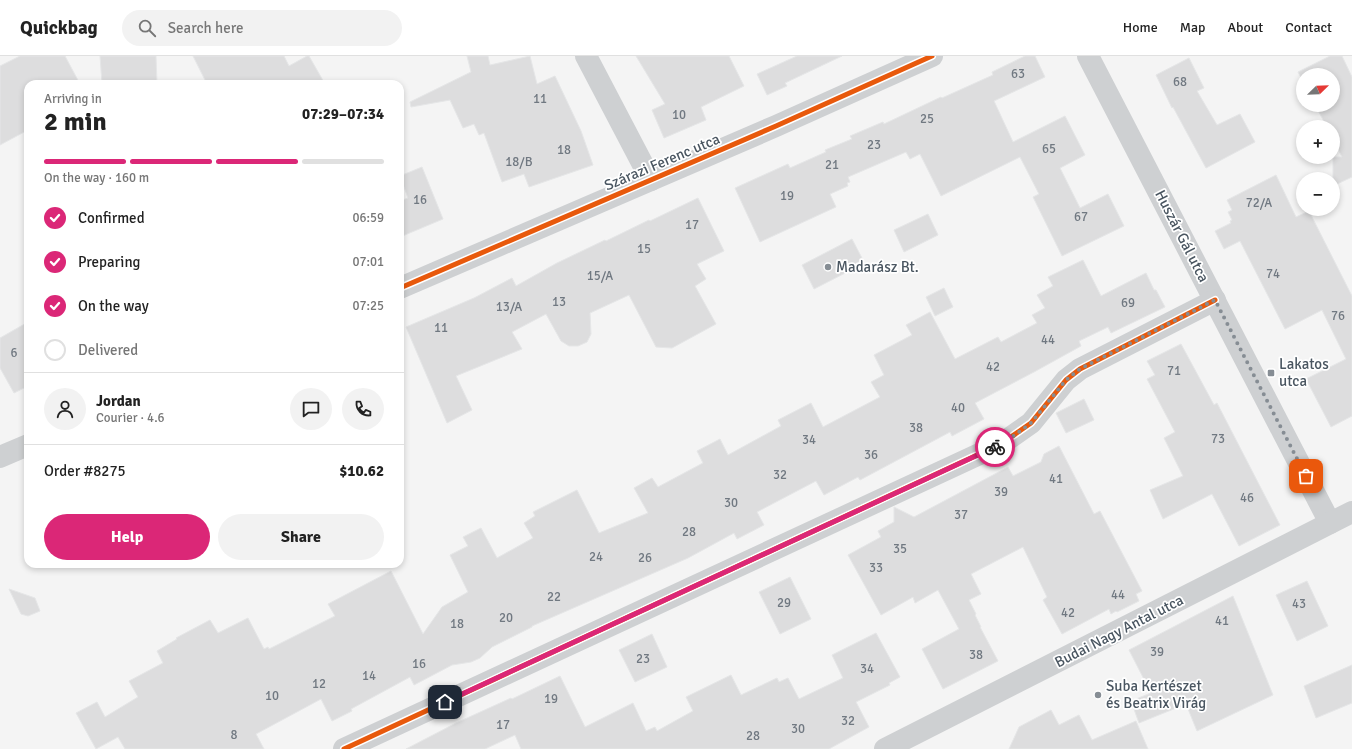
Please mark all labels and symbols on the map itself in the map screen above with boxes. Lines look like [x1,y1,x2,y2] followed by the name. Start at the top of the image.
[1011,66,1025,82] house number: 63
[1296,68,1340,112] north arrow
[1173,74,1187,90] house number: 68
[533,91,547,107] house number: 11
[672,107,686,123] house number: 10
[920,111,934,127] house number: 25
[601,130,723,194] street label: Szárazi Ferenc utca
[867,137,881,153] house number: 23
[1042,141,1056,157] house number: 65
[557,142,571,158] house number: 18
[505,154,533,170] house number: 18/B
[825,157,839,173] house number: 21
[1151,187,1213,285] street label: Huszár Gál utca
[780,188,794,204] house number: 19
[413,192,427,208] house number: 16
[1246,195,1272,211] house number: 72/A
[1074,209,1088,225] house number: 67
[685,217,699,233] house number: 17
[637,241,651,257] house number: 15
[836,258,919,276] place label: Madarász Bt.
[823,262,833,272] marker: Madarász Bt.
[1266,266,1280,282] house number: 74
[587,268,613,284] house number: 15/A
[552,294,566,310] house number: 13
[1121,295,1135,311] house number: 69
[496,299,522,315] house number: 13/A
[1331,308,1345,324] house number: 76
[434,320,448,336] house number: 11
[1041,332,1055,348] house number: 44
[10,345,18,361] house number: 6
[1279,355,1329,390] place label: Lakatos utca
[986,359,1000,375] house number: 42
[1167,363,1181,379] house number: 71
[1266,368,1276,378] marker: Lakatos utca
[951,400,965,416] house number: 40
[909,420,923,436] house number: 38
[975,427,1015,467] courier
[1211,431,1225,447] house number: 73
[802,432,816,448] house number: 34
[864,447,878,463] house number: 36
[1289,459,1323,493] pin
[773,467,787,483] house number: 32
[1049,471,1063,487] house number: 41
[994,484,1008,500] house number: 39
[1240,490,1254,506] house number: 46
[724,495,738,511] house number: 30
[954,507,968,523] house number: 37
[682,524,696,540] house number: 28
[893,541,907,557] house number: 35
[589,549,603,565] house number: 24
[638,550,652,566] house number: 26
[869,560,883,576] house number: 33
[1111,587,1125,603] house number: 44
[547,589,561,605] house number: 22
[1052,591,1186,671] street label: Budai Nagy Antal utca
[777,595,791,611] house number: 29
[1292,596,1306,612] house number: 43
[1061,605,1075,621] house number: 42
[499,610,513,626] house number: 20
[1215,613,1229,629] house number: 41
[450,616,464,632] house number: 18
[1150,644,1164,660] house number: 39
[969,647,983,663] house number: 38
[636,651,650,667] house number: 23
[412,656,426,672] house number: 16
[860,661,874,677] house number: 34
[362,668,376,684] house number: 14
[312,676,326,692] house number: 12
[1106,677,1206,712] place label: Suba Kertészet és Beatrix Virág
[428,685,462,719] pin
[265,688,279,704] house number: 10
[1093,690,1103,700] marker: Suba Kertészet és Beatrix Virág
[544,691,558,707] house number: 19
[841,713,855,729] house number: 32
[496,717,510,733] house number: 17
[791,721,805,737] house number: 30
[230,727,238,743] house number: 8
[746,728,760,744] house number: 28

